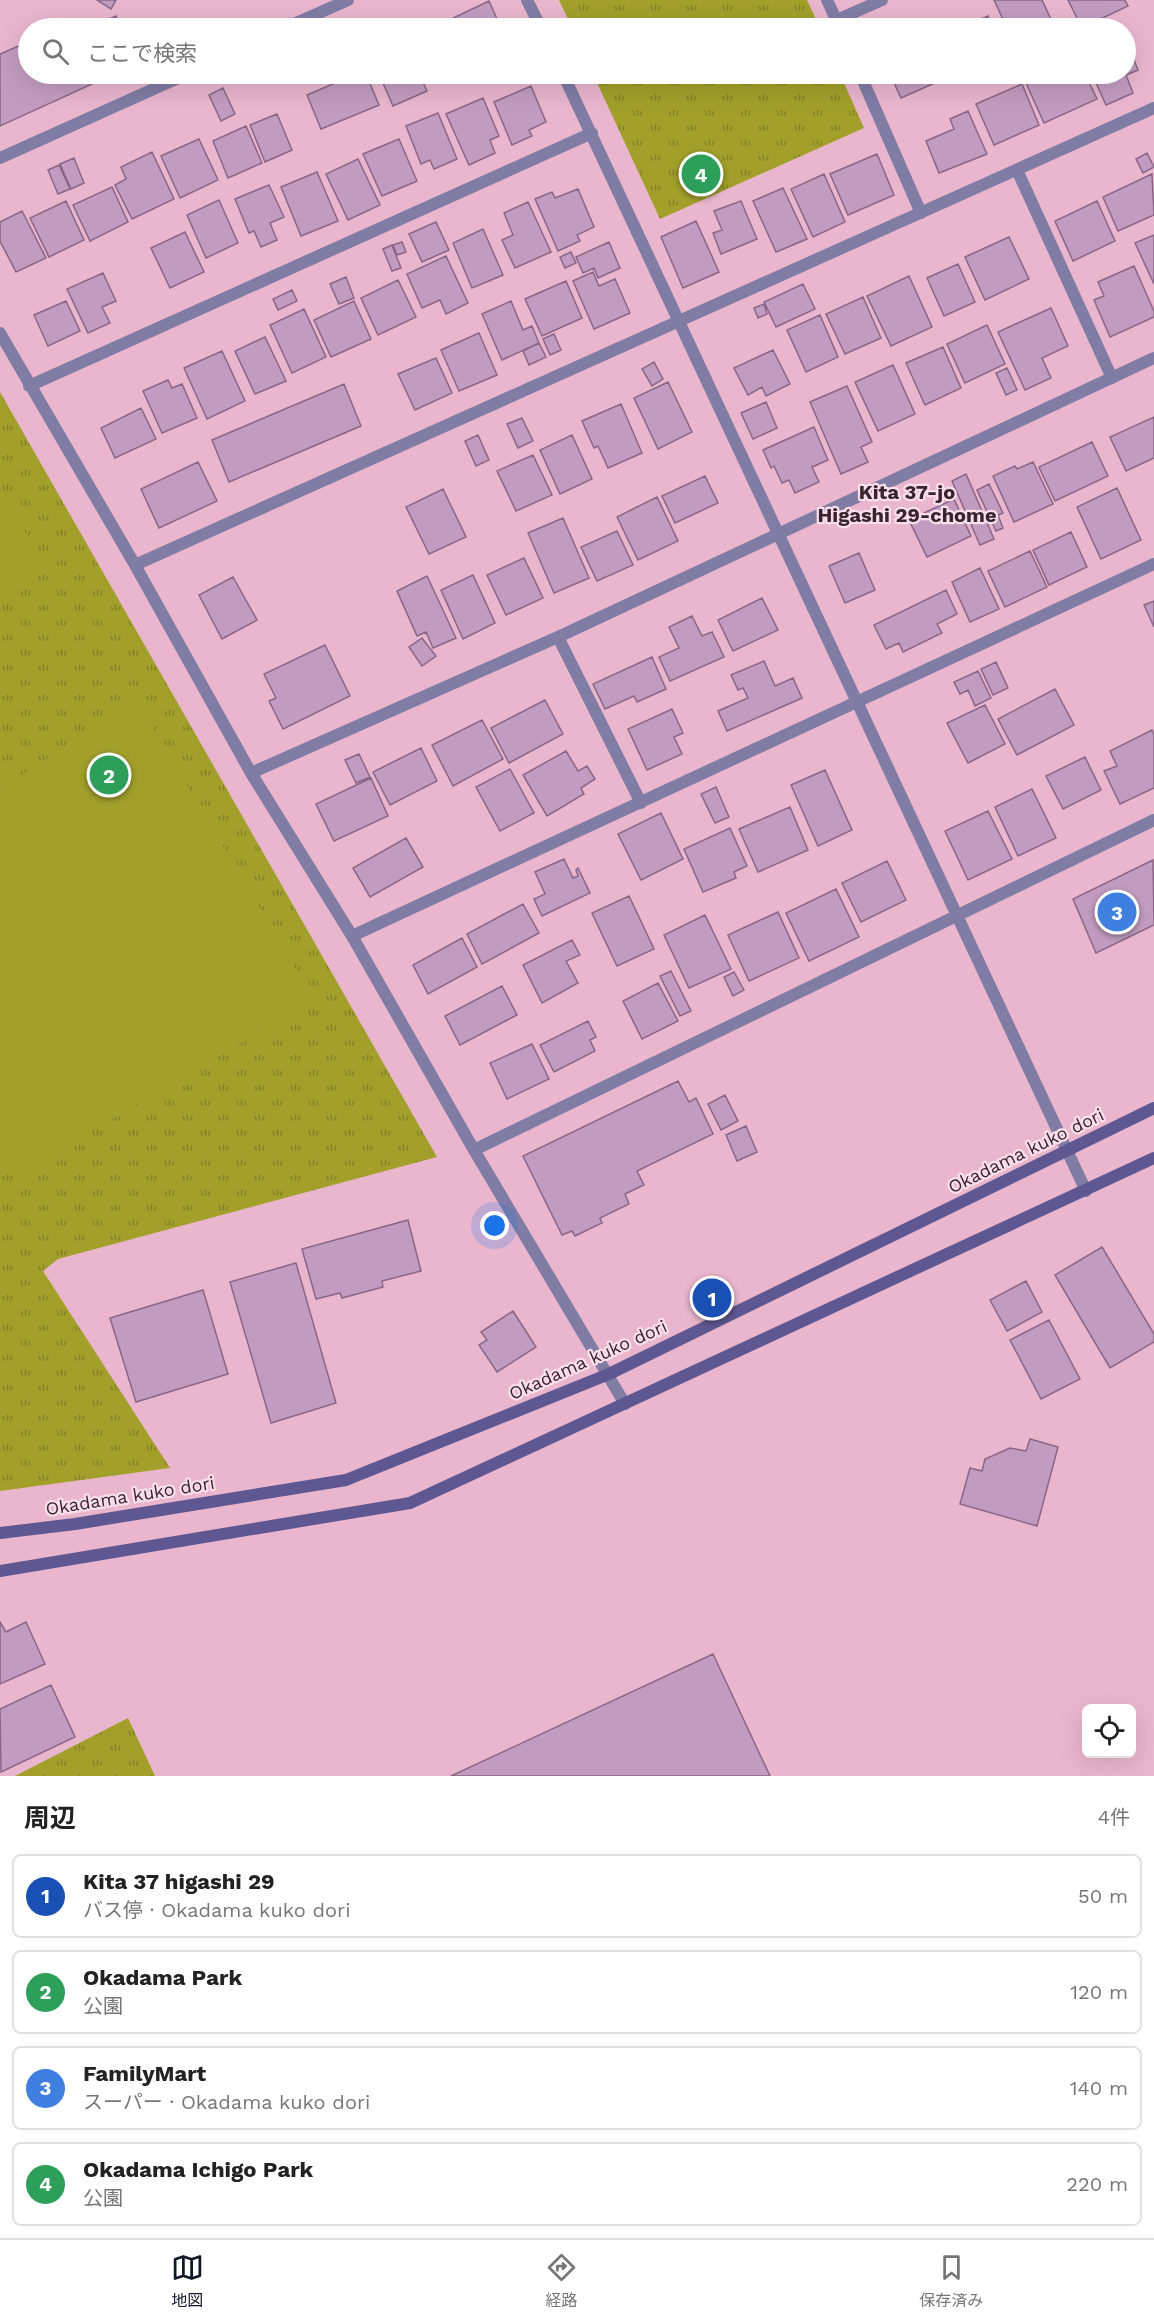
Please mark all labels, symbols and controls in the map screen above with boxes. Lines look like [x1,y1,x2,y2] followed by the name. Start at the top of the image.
[18,18,1136,84] search box
[39,35,72,68] icon: search
[87,41,197,66] text: ここで検索
[682,152,720,196] pin: 4
[818,480,996,527] district label: Kita 37-jo Higashi 29-chome
[90,752,128,798] pin: 2
[1098,890,1136,934] pin: 3
[945,1104,1107,1197] street label: Okadama kuko dori
[480,1211,509,1240] your location
[692,1276,732,1320] pin: 1
[506,1315,670,1404] street label: Okadama kuko dori
[44,1472,216,1519] street label: Okadama kuko dori
[1082,1704,1136,1758] map controls
[1082,1704,1136,1758] button: locate
[24,1803,76,1833] text: 周辺
[1098,1805,1130,1829] text: 4件
[83,1869,275,1894] text: Kita 37 higashi 29
[41,1884,50,1908] text: 1
[1078,1884,1128,1908] text: 50 m
[83,1898,351,1922] text: バス停 · Okadama kuko dori
[83,1965,242,1990] text: Okadama Park
[40,1980,51,2004] text: 2
[1070,1980,1128,2004] text: 120 m
[83,1994,123,2018] text: 公園
[83,2061,206,2086] text: FamilyMart
[40,2076,51,2100] text: 3
[1070,2076,1128,2100] text: 140 m
[83,2090,370,2114] text: スーパー · Okadama kuko dori
[83,2157,313,2182] text: Okadama Ichigo Park
[39,2172,52,2196] text: 4
[1066,2172,1128,2196] text: 220 m
[83,2186,123,2210] text: 公園
[171,2251,204,2311] tab: 地図
[545,2251,578,2311] tab: 経路
[919,2251,983,2311] tab: 保存済み

